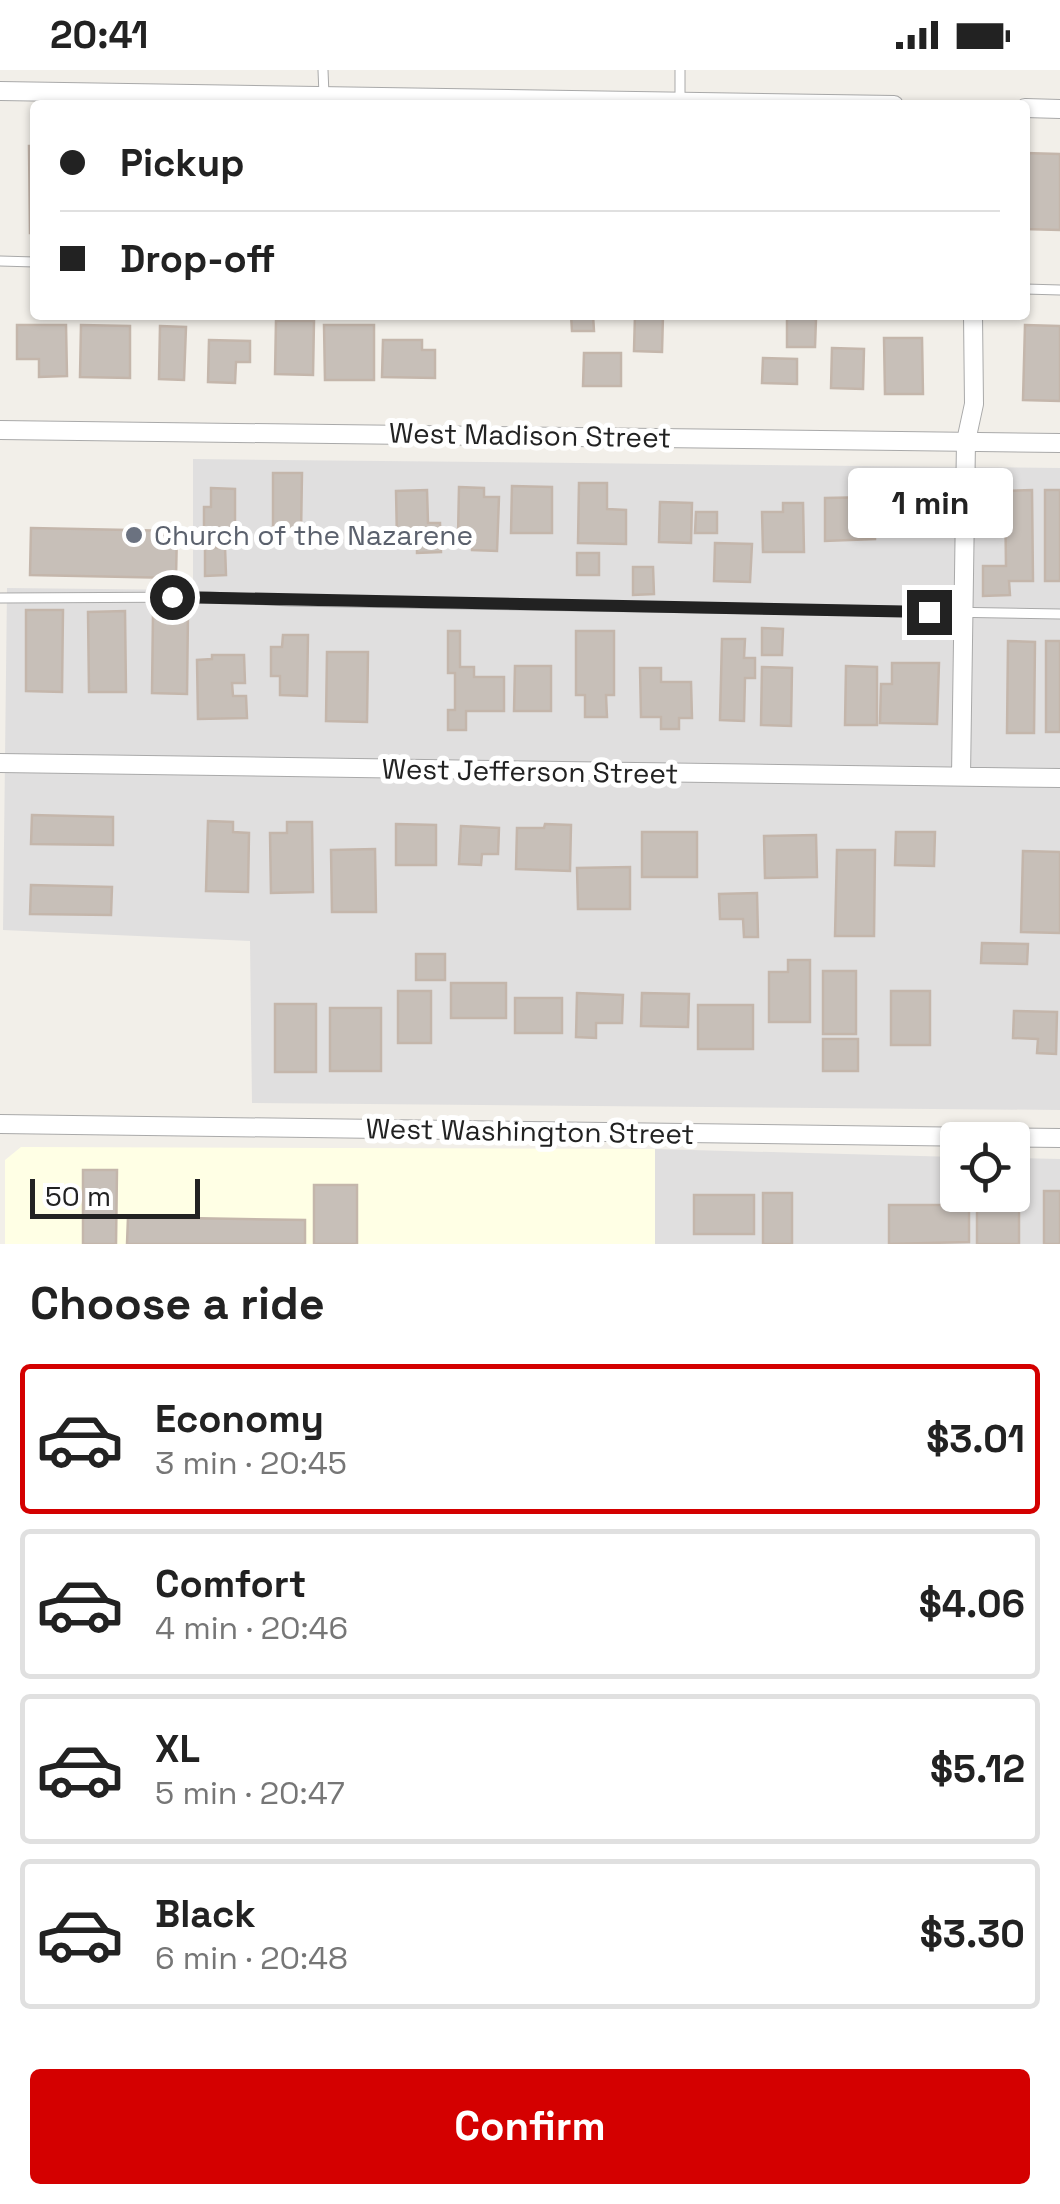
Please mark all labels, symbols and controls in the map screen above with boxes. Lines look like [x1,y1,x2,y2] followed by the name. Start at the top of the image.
[50,11,148,59] text: 20:41
[120,139,244,187] text: Pickup
[120,235,275,283] text: Drop-off
[389,415,671,455] street label: West Madison Street
[846,467,1012,537] callout: 1 min
[891,483,970,523] text: 1 min
[154,517,473,553] place label: Church of the Nazarene
[123,524,145,546] marker: Church of the Nazarene
[150,575,195,620] route start
[907,590,952,635] route end
[381,750,679,792] street label: West Jefferson Street
[365,1110,695,1152] street label: West Washington Street
[940,1122,1030,1212] map controls
[940,1122,1030,1212] button: locate
[30,1174,200,1218] scale bar
[45,1178,111,1214] text: 50 m
[30,1275,325,1332] text: Choose a ride
[35,1394,125,1484] icon: car
[155,1395,324,1443] text: Economy
[926,1415,1025,1463] text: $3.01
[155,1443,347,1483] text: 3 min · 20:45
[35,1559,125,1649] icon: car
[155,1560,306,1608] text: Comfort
[919,1580,1025,1628] text: $4.06
[155,1608,348,1648] text: 4 min · 20:46
[35,1724,125,1814] icon: car
[155,1725,200,1773] text: XL
[930,1745,1025,1793] text: $5.12
[155,1773,345,1813] text: 5 min · 20:47
[35,1889,125,1979] icon: car
[155,1890,256,1938] text: Black
[920,1910,1025,1958] text: $3.30
[155,1938,348,1978] text: 6 min · 20:48
[30,2069,1030,2184] button: Confirm

